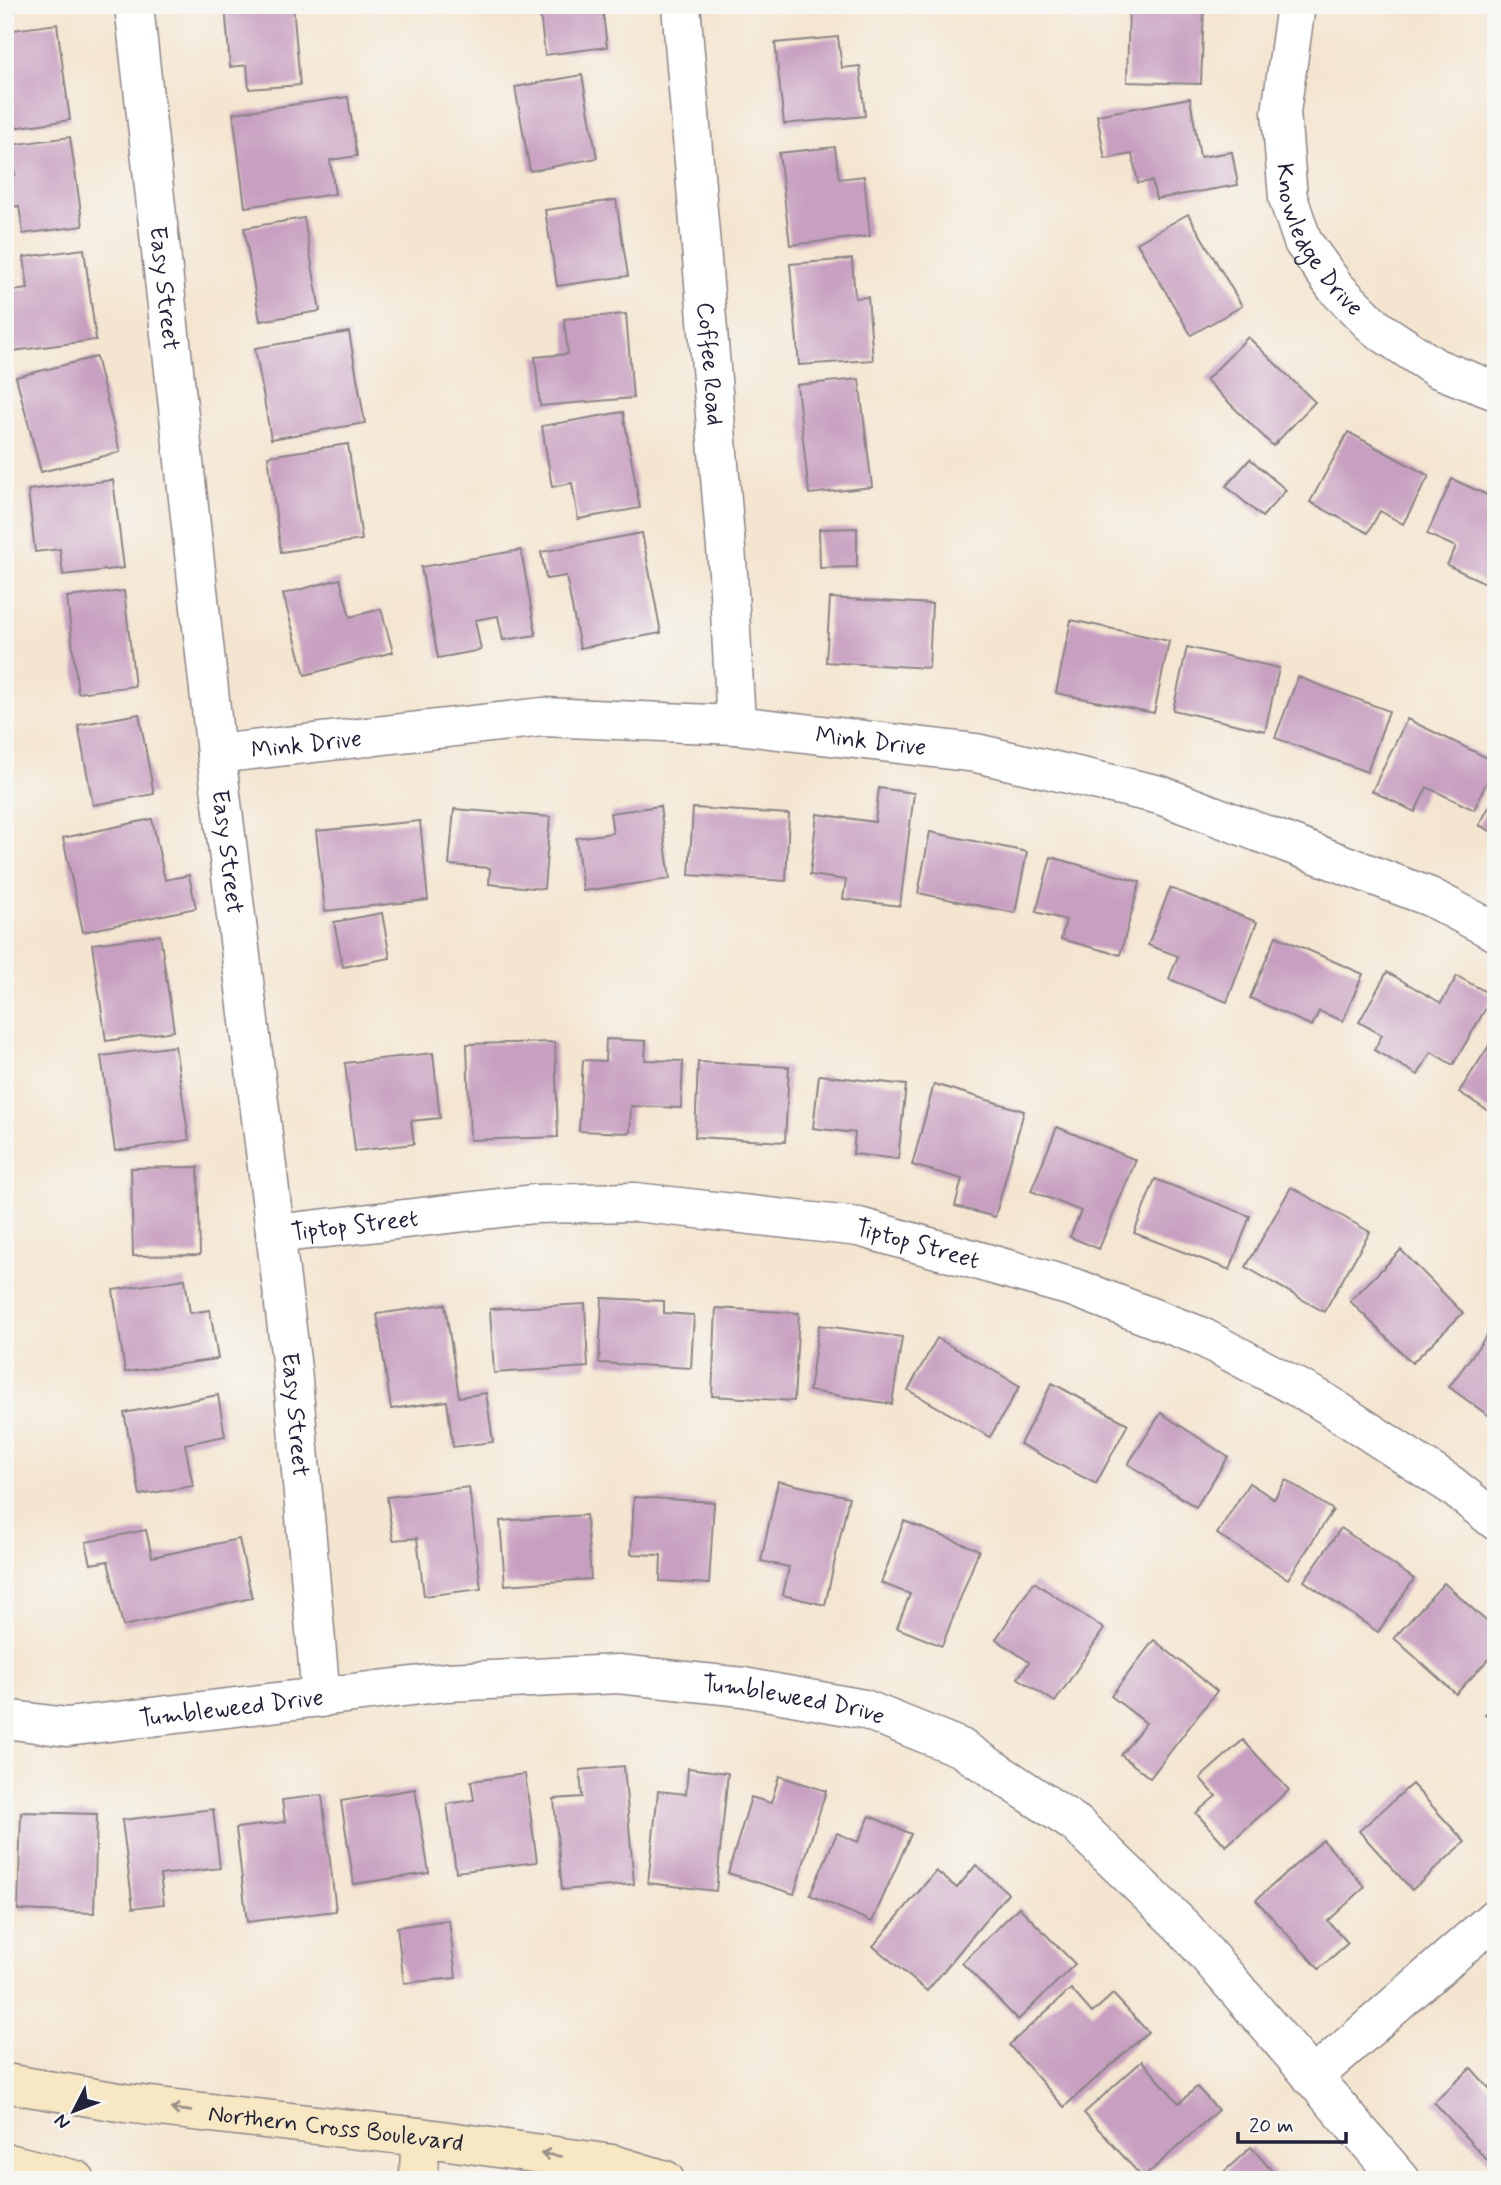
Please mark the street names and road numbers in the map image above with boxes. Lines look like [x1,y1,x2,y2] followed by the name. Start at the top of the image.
[1268,162,1369,324] street label: Knowledge Drive
[141,225,186,352] street label: Easy Street
[689,301,730,427] street label: Coffee Road
[814,720,928,764] street label: Mink Drive
[250,724,364,767] street label: Mink Drive
[204,788,250,916] street label: Easy Street
[289,1204,420,1249] street label: Tiptop Street
[851,1213,983,1277] street label: Tiptop Street
[273,1351,315,1478] street label: Easy Street
[701,1669,889,1733] street label: Tumbleweed Drive
[138,1683,325,1735] street label: Tumbleweed Drive
[206,2099,465,2160] street label: Northern Cross Boulevard

